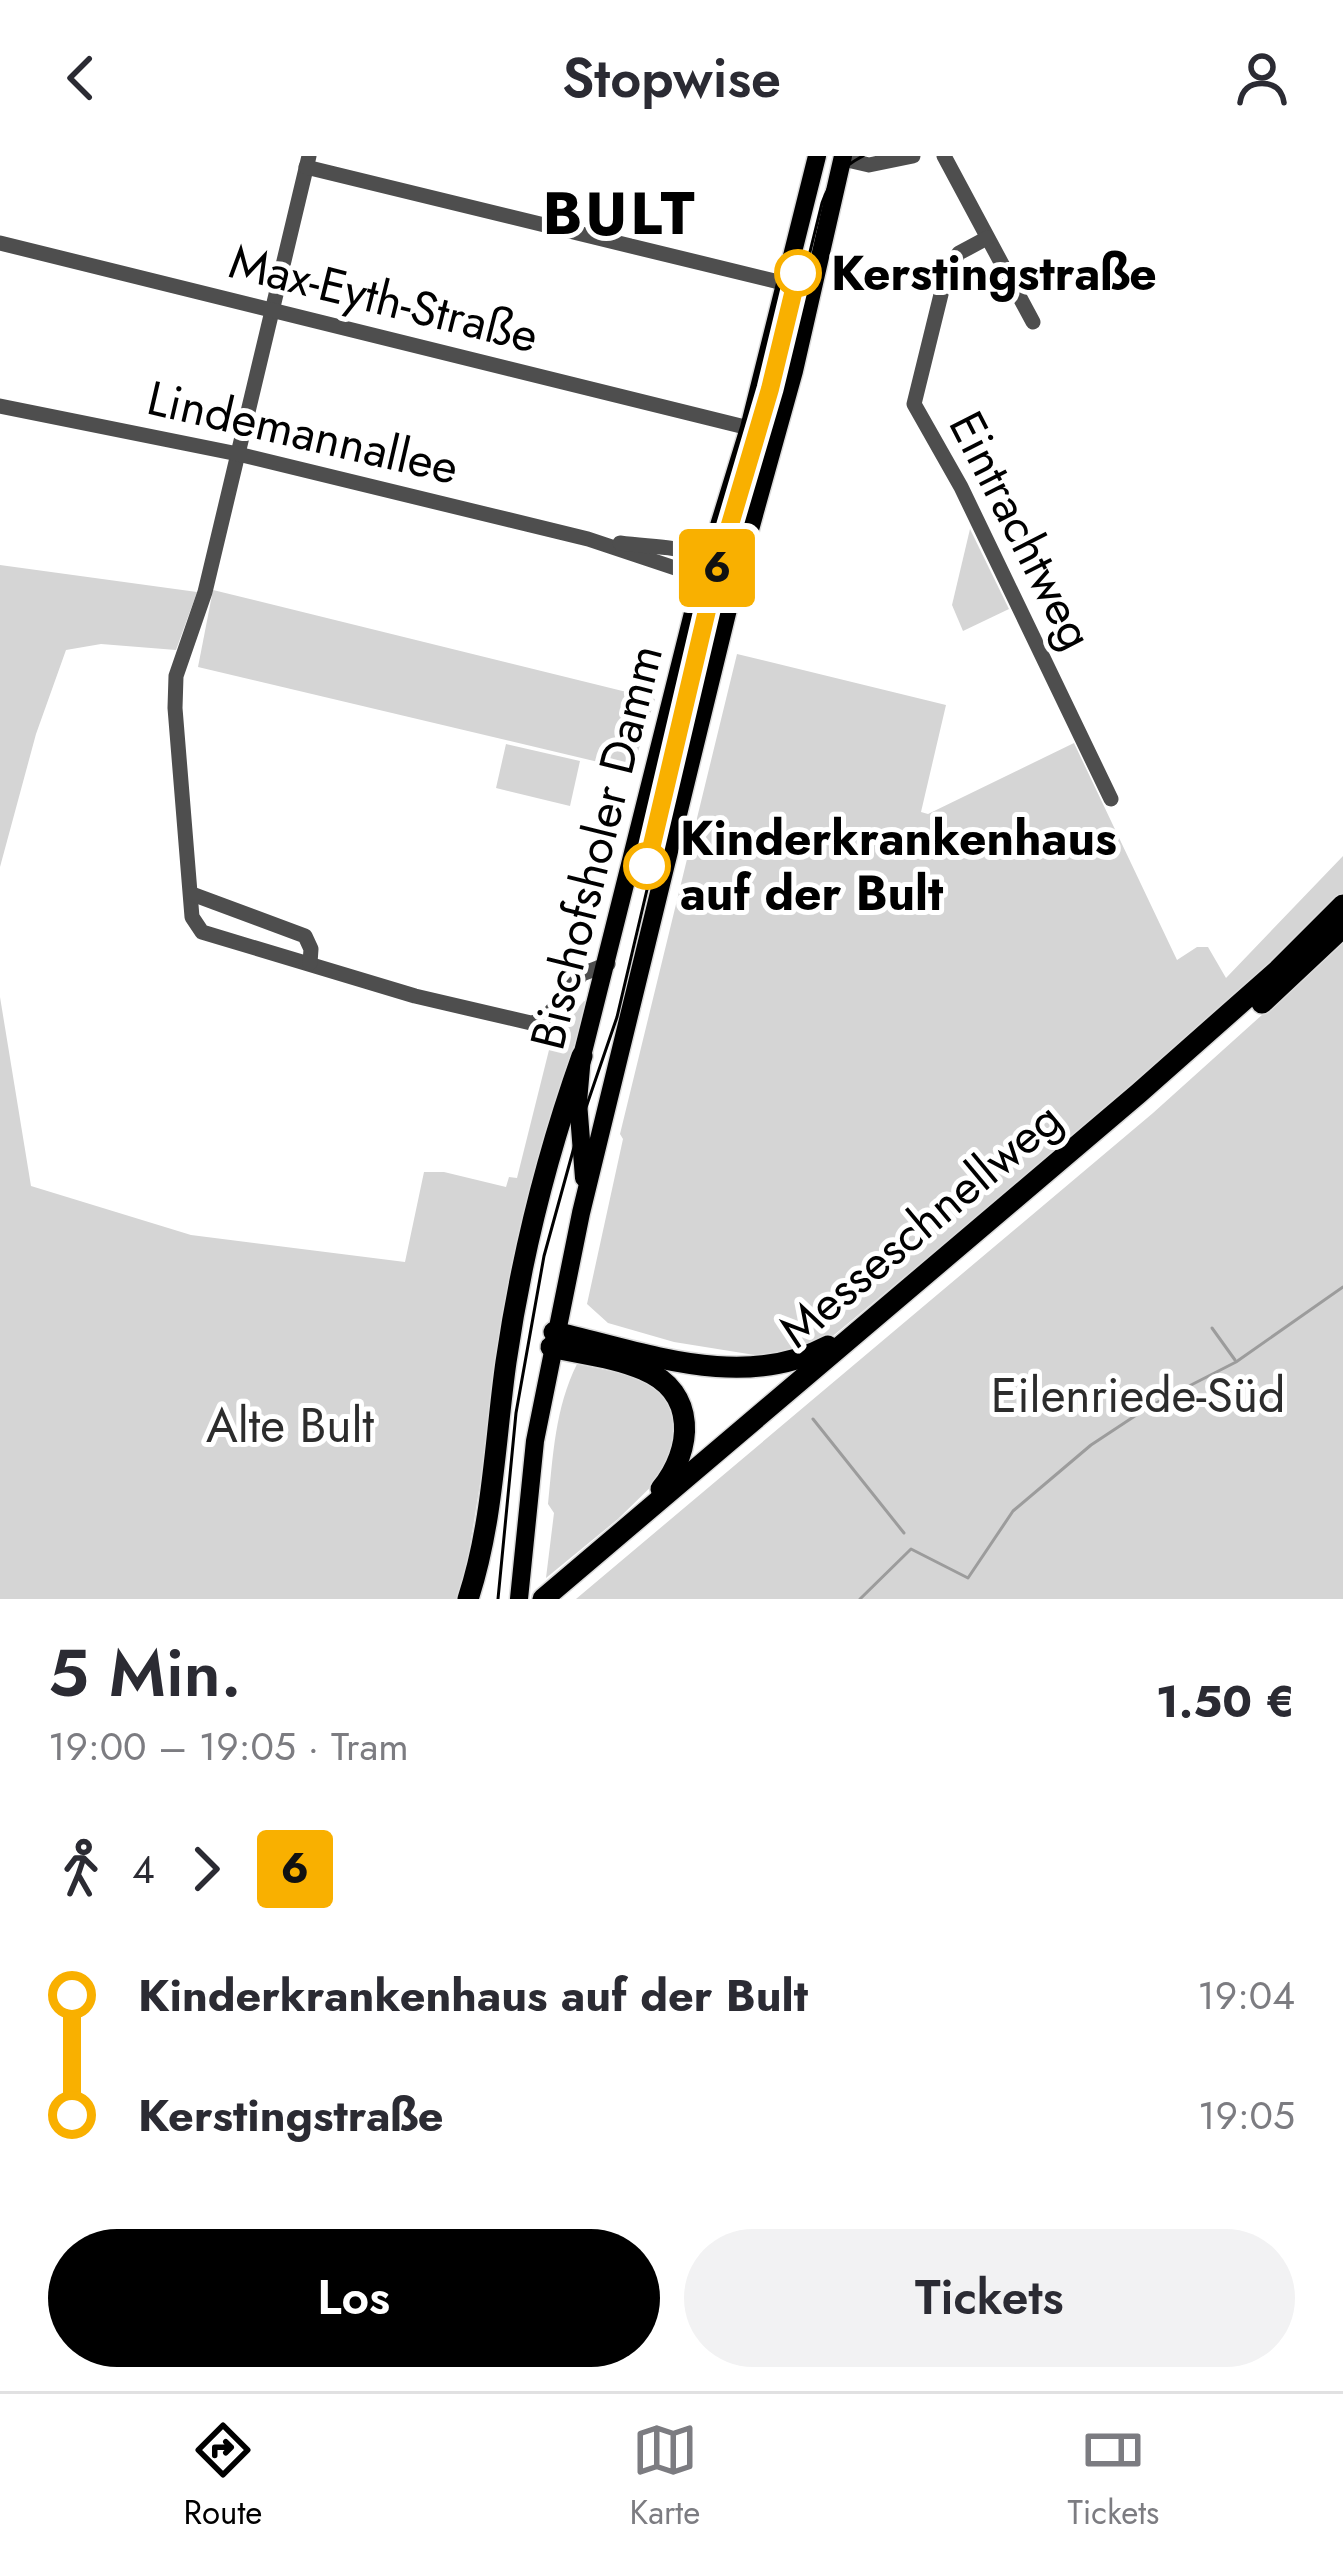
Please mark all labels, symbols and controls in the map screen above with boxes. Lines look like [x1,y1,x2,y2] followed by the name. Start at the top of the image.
[562,39,781,117] text: Stopwise
[48,45,114,111] icon: back
[1229,45,1295,111] icon: person
[542,170,698,257] district label: BULT
[222,227,545,370] street label: Max-Eyth-Straße
[831,239,1157,308] place label: Kerstingstraße
[776,251,820,295] marker: Kerstingstraße
[141,363,465,502] street label: Lindemannallee
[932,399,1111,661] street label: Eintrachtweg
[678,529,756,607] line badge: 6
[703,537,731,598] text: 6
[513,638,680,1057] street label: Bischofsholer Damm
[680,804,1117,928] place label: Kinderkrankenhaus auf der Bult
[625,844,669,888] marker: Kinderkrankenhaus auf der Bult
[764,1085,1077,1363] street label: Messeschnellweg
[991,1361,1285,1430] park label: Eilenriede-Süd
[206,1391,374,1460] park label: Alte Bult
[48,1625,241,1721] text: 5 Min.
[1156,1669,1295,1734] text: 1.50 €
[48,1718,409,1775] text: 19:00 – 19:05 · Tram
[48,1836,114,1902] icon: walk
[173,1836,239,1902] icon: forward
[281,1838,309,1899] text: 6
[132,1841,155,1898] text: 4
[138,1963,808,2028] text: Kinderkrankenhaus auf der Bult
[1197,1967,1295,2024] text: 19:04
[138,2083,443,2148] text: Kerstingstraße
[1198,2087,1295,2144] text: 19:05
[48,2229,660,2367] button: Los
[684,2229,1295,2367] button: Tickets
[184,2417,262,2536] tab: Route
[630,2417,700,2536] tab: Karte
[1067,2417,1159,2536] tab: Tickets

